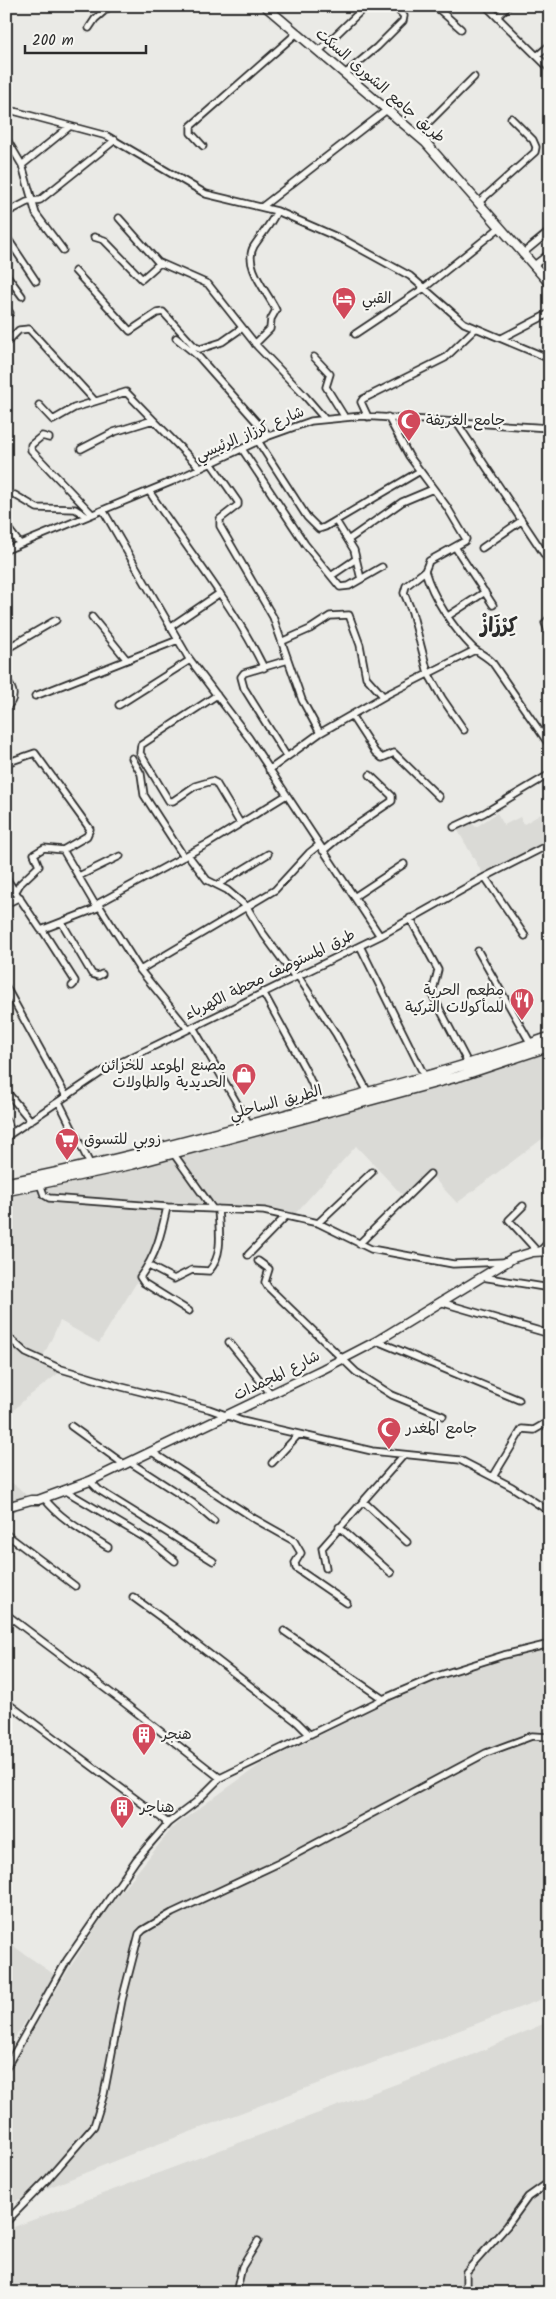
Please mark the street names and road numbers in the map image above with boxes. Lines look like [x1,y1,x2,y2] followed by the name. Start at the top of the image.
[310,23,450,149] street label: طريق جامع الشورى السكت
[192,400,308,468] street label: شارع كرزاز الرئيسي
[180,923,360,1027] street label: طرق المستوصف محطة الكهرباء
[227,1079,325,1127] street label: الطريق الساحلي
[229,1345,325,1407] street label: شارع المجمدات

